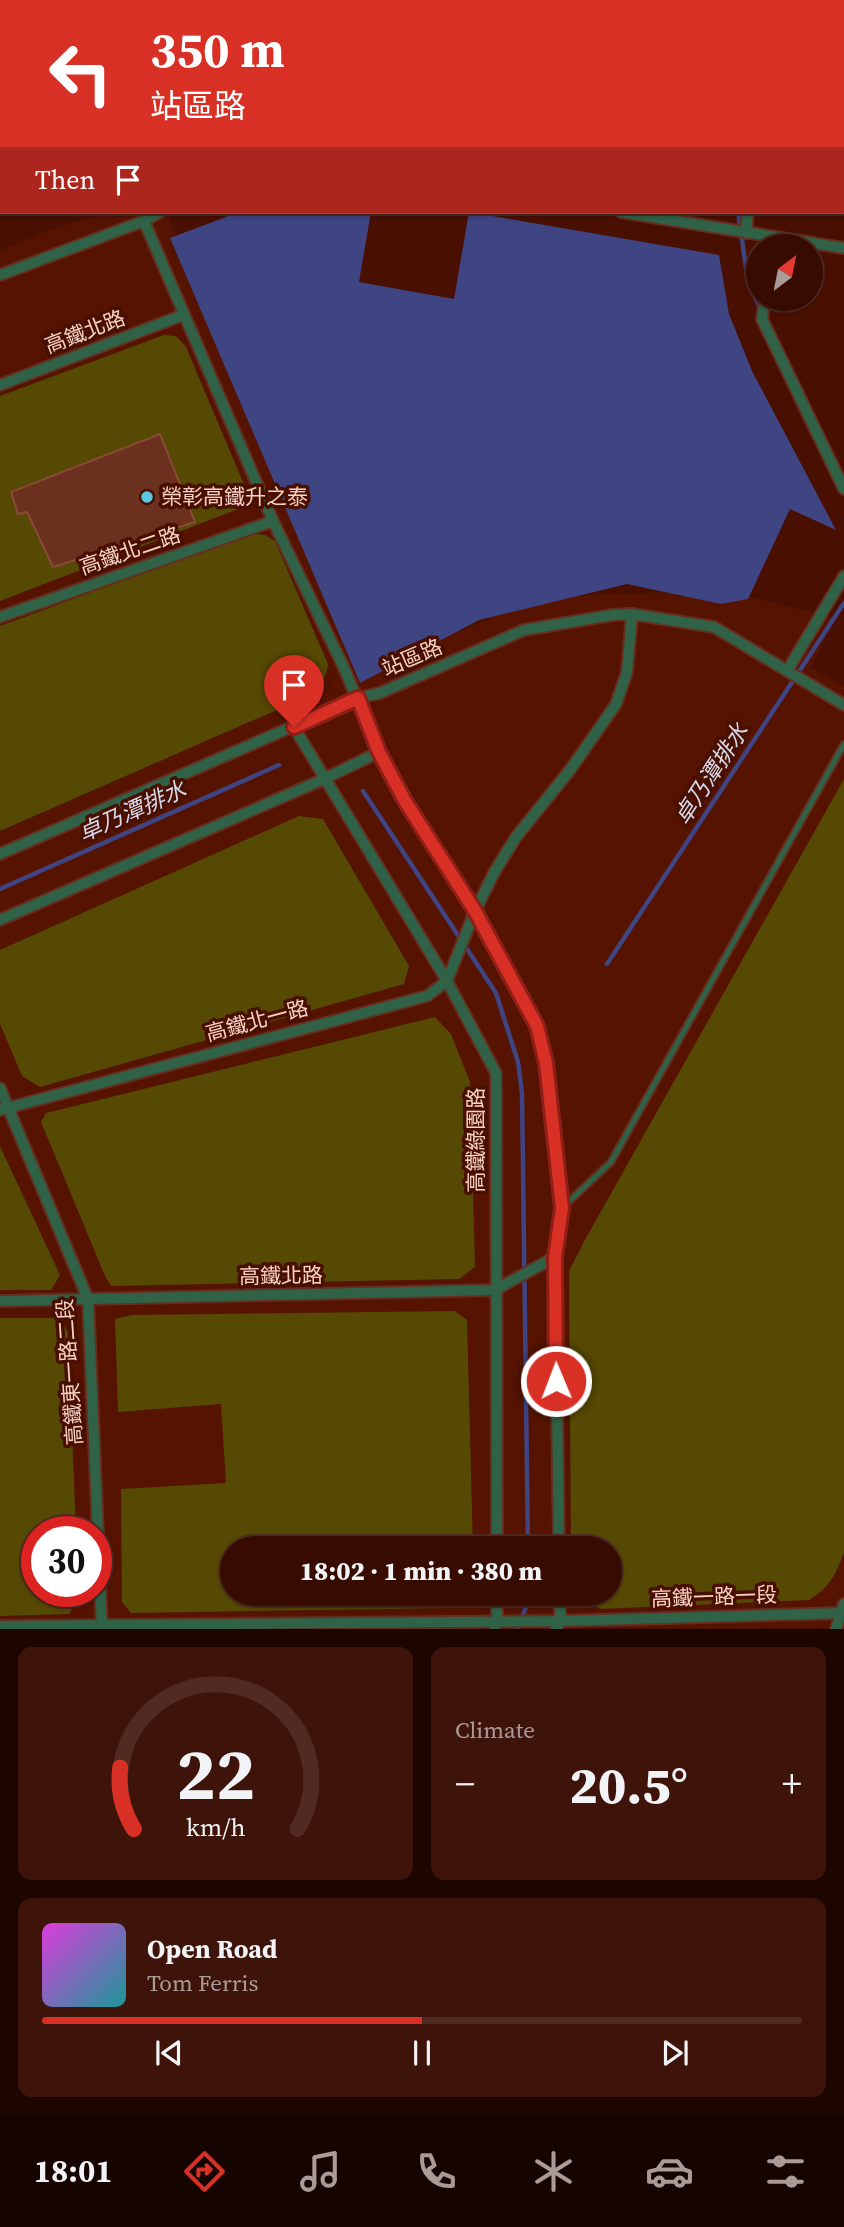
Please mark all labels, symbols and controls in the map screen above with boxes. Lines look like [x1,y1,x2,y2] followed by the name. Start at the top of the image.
[150,16,285,83] text: 350 m
[35,28,126,119] icon: left
[150,84,246,128] text: 站區路
[109,161,147,199] icon: arrive
[35,162,95,198] text: Then
[746,234,822,312] north arrow
[746,234,823,311] map controls
[40,303,129,360] street label: 高鐵北路
[161,482,308,511] place label: 榮彰高鐵升之泰
[139,489,155,505] marker: 榮彰高鐵升之泰
[75,520,184,581] street label: 高鐵北二路
[377,632,446,683] street label: 站區路
[264,655,324,727] pin
[275,666,313,704] icon: arrive
[666,716,756,831] water label: 卓乃潭排水
[73,773,192,849] water label: 卓乃潭排水
[202,993,311,1048] street label: 高鐵北一路
[461,1088,490,1193] street label: 高鐵綠園路
[239,1260,323,1291] street label: 高鐵北路
[50,1298,89,1446] street label: 高鐵東一路二段
[519,1344,593,1418] position arrow
[21,1516,112,1607] speed limit sign: 30
[300,1553,542,1589] text: 18:02 · 1 min · 380 m
[651,1580,777,1613] street label: 高鐵一路一段
[455,1714,535,1746] text: Climate
[176,1725,255,1824] text: 22
[569,1749,688,1820] text: 20.5°
[455,1758,475,1810] text: −
[782,1758,802,1810] text: +
[186,1810,245,1844] text: km/h
[147,1931,278,1967] text: Open Road
[147,1967,258,1999] text: Tom Ferris
[150,2034,188,2072] icon: previous
[403,2034,441,2072] icon: pause
[656,2034,694,2072] icon: next
[180,2147,229,2196] icon: directions
[296,2147,345,2196] icon: music
[412,2147,461,2196] icon: phone
[529,2147,578,2196] icon: climate
[645,2147,694,2196] icon: car
[761,2147,810,2196] icon: filters
[34,2149,113,2193] text: 18:01

